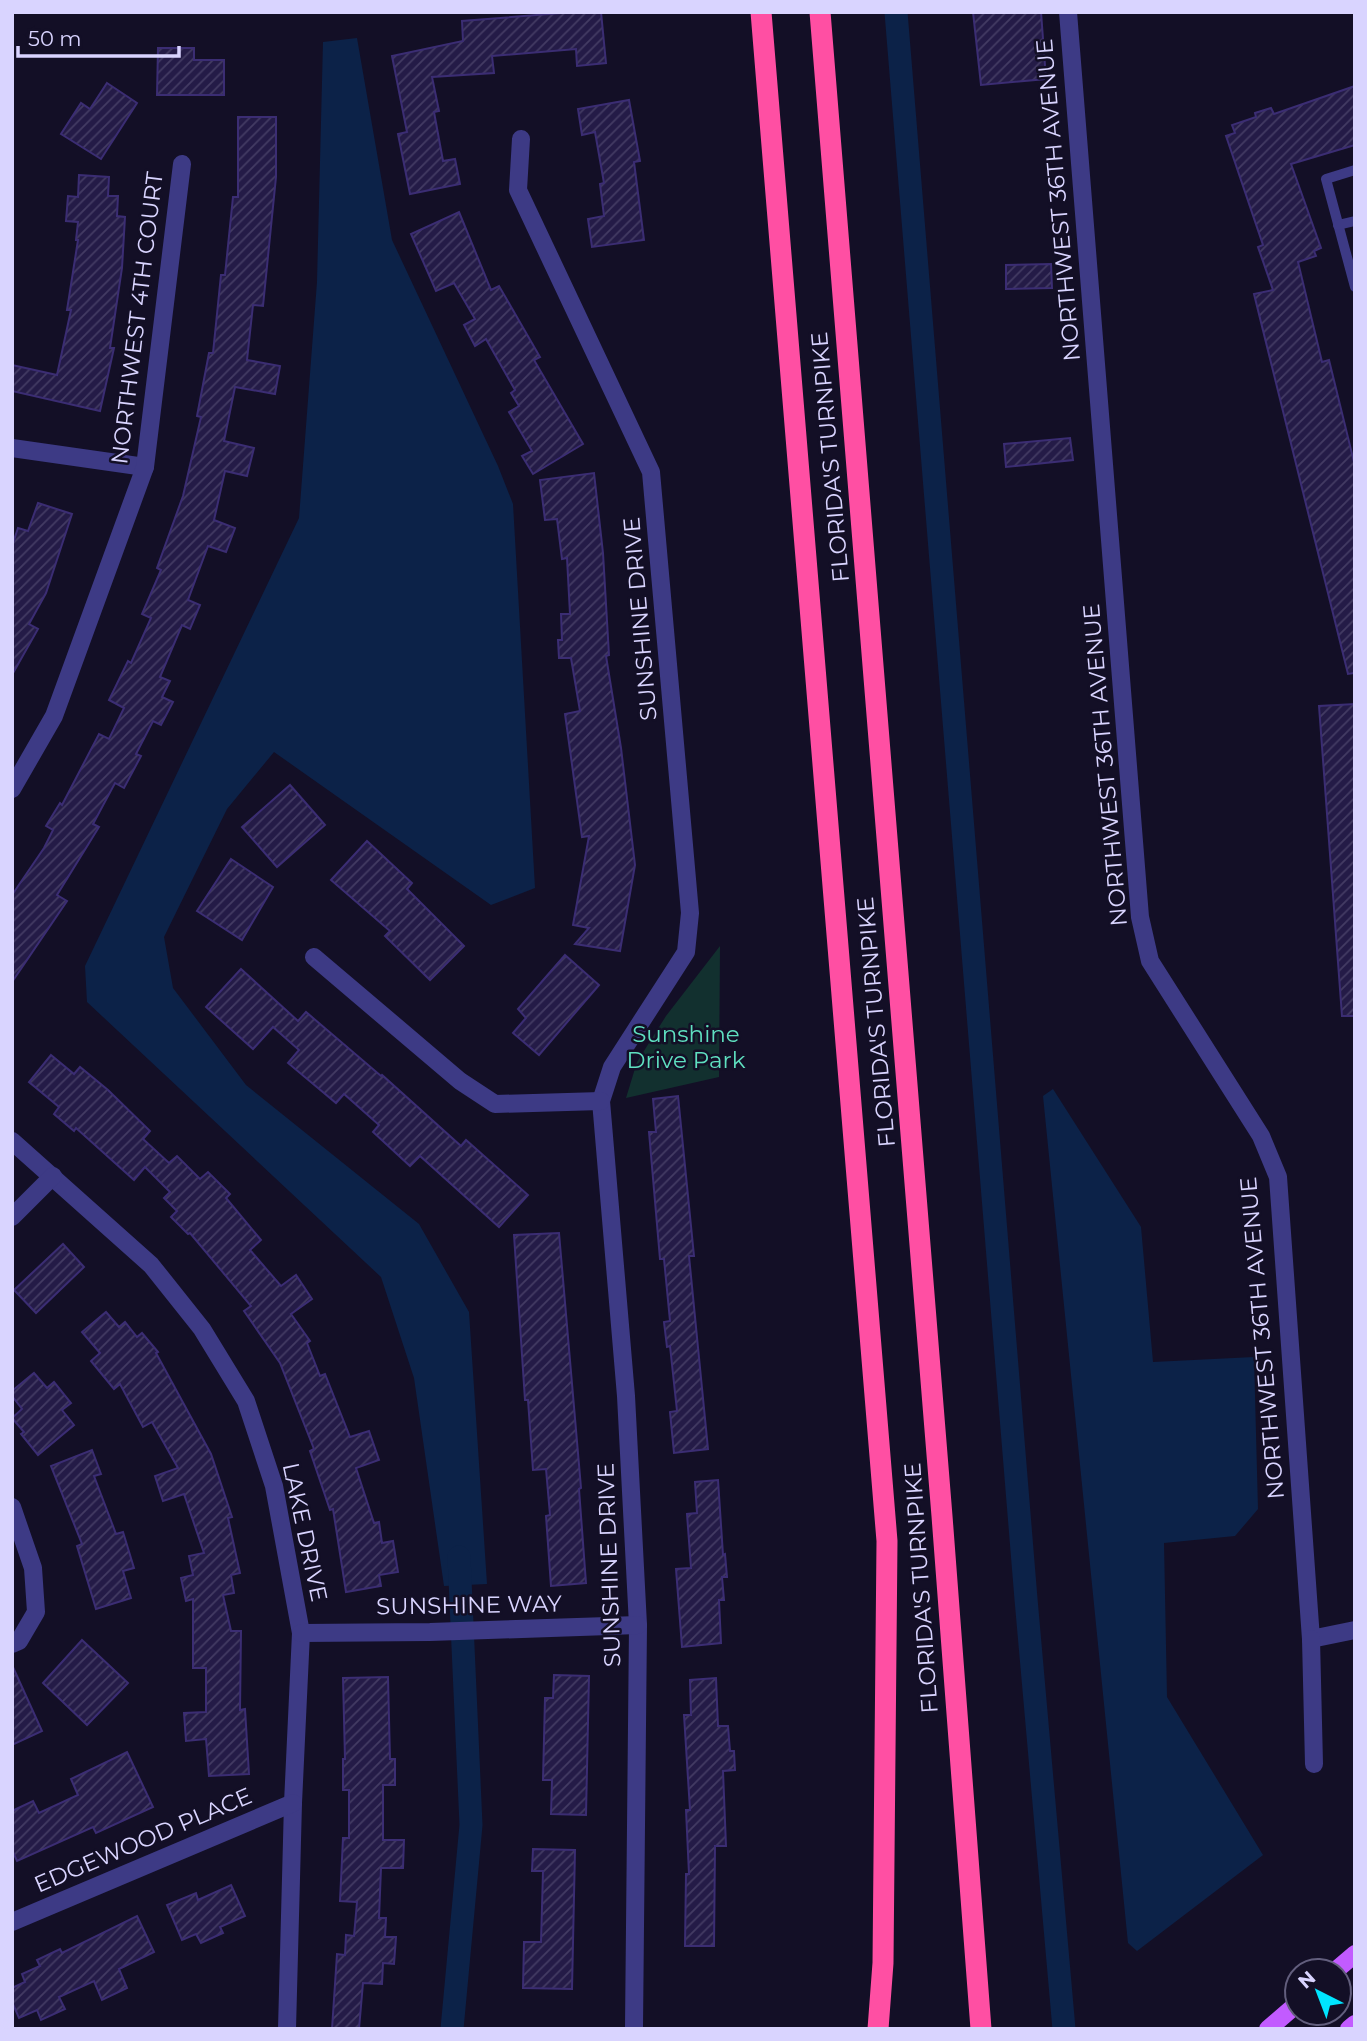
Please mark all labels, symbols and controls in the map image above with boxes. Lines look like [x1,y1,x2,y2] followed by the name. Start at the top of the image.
[18,14,178,58] scale bar
[28,26,82,51] text: 50 m
[1030,38,1086,362] street label: NORTHWEST 36TH AVENUE
[105,169,169,466] street label: NORTHWEST 4TH COURT
[805,331,855,583] street label: FLORIDA'S TURNPIKE
[617,516,663,722] street label: SUNSHINE DRIVE
[1077,603,1133,927] street label: NORTHWEST 36TH AVENUE
[851,896,901,1148] street label: FLORIDA'S TURNPIKE
[627,1020,746,1074] park label: Sunshine Drive Park
[1234,1176,1290,1500] street label: NORTHWEST 36TH AVENUE
[277,1460,333,1604] street label: LAKE DRIVE
[591,1462,627,1668] street label: SUNSHINE DRIVE
[898,1462,944,1714] street label: FLORIDA'S TURNPIKE
[376,1589,562,1621] street label: SUNSHINE WAY
[30,1781,256,1899] street label: EDGEWOOD PLACE
[1283,1957,1353,2027] north arrow
[1294,1966,1320,1993] text: N

